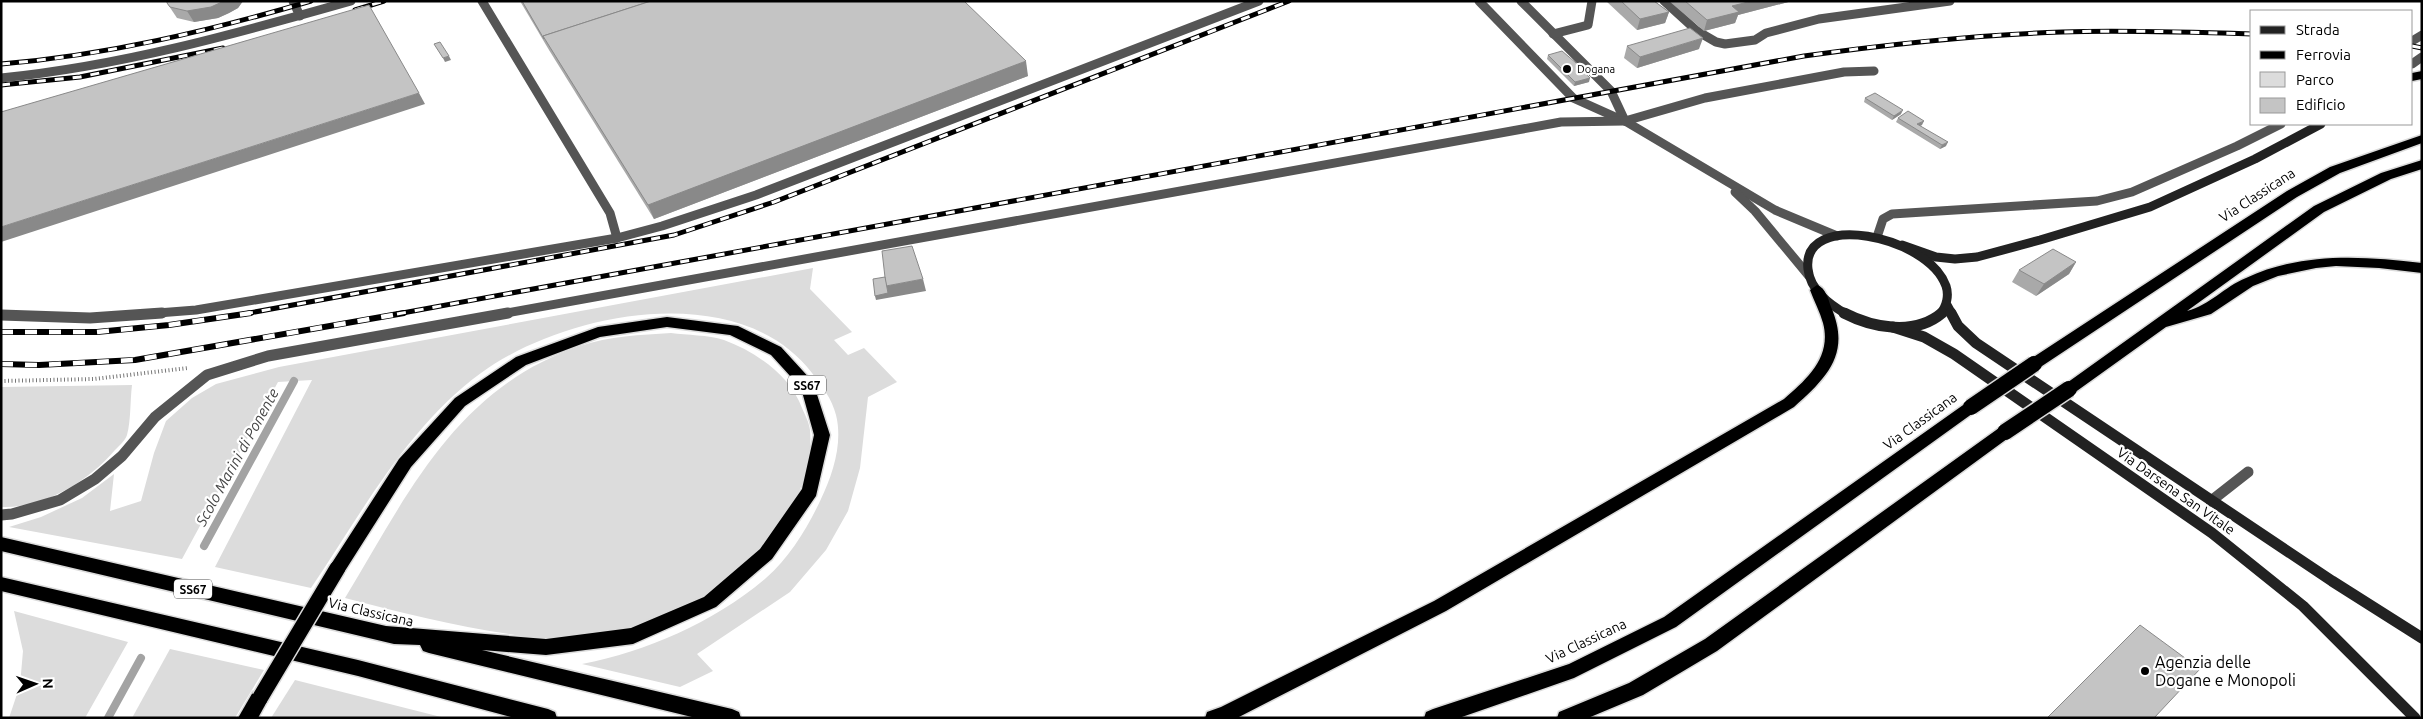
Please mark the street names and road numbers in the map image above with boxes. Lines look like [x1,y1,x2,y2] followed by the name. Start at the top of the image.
[2216,165,2298,225] street label: Via Classicana
[788,376,826,394] road number: SS67
[1880,389,1960,453] street label: Via Classicana
[2114,444,2238,538] street label: Via Darsena San Vitale
[174,580,212,598] road number: SS67
[327,594,415,630] street label: Via Classicana
[1543,615,1629,667] street label: Via Classicana

